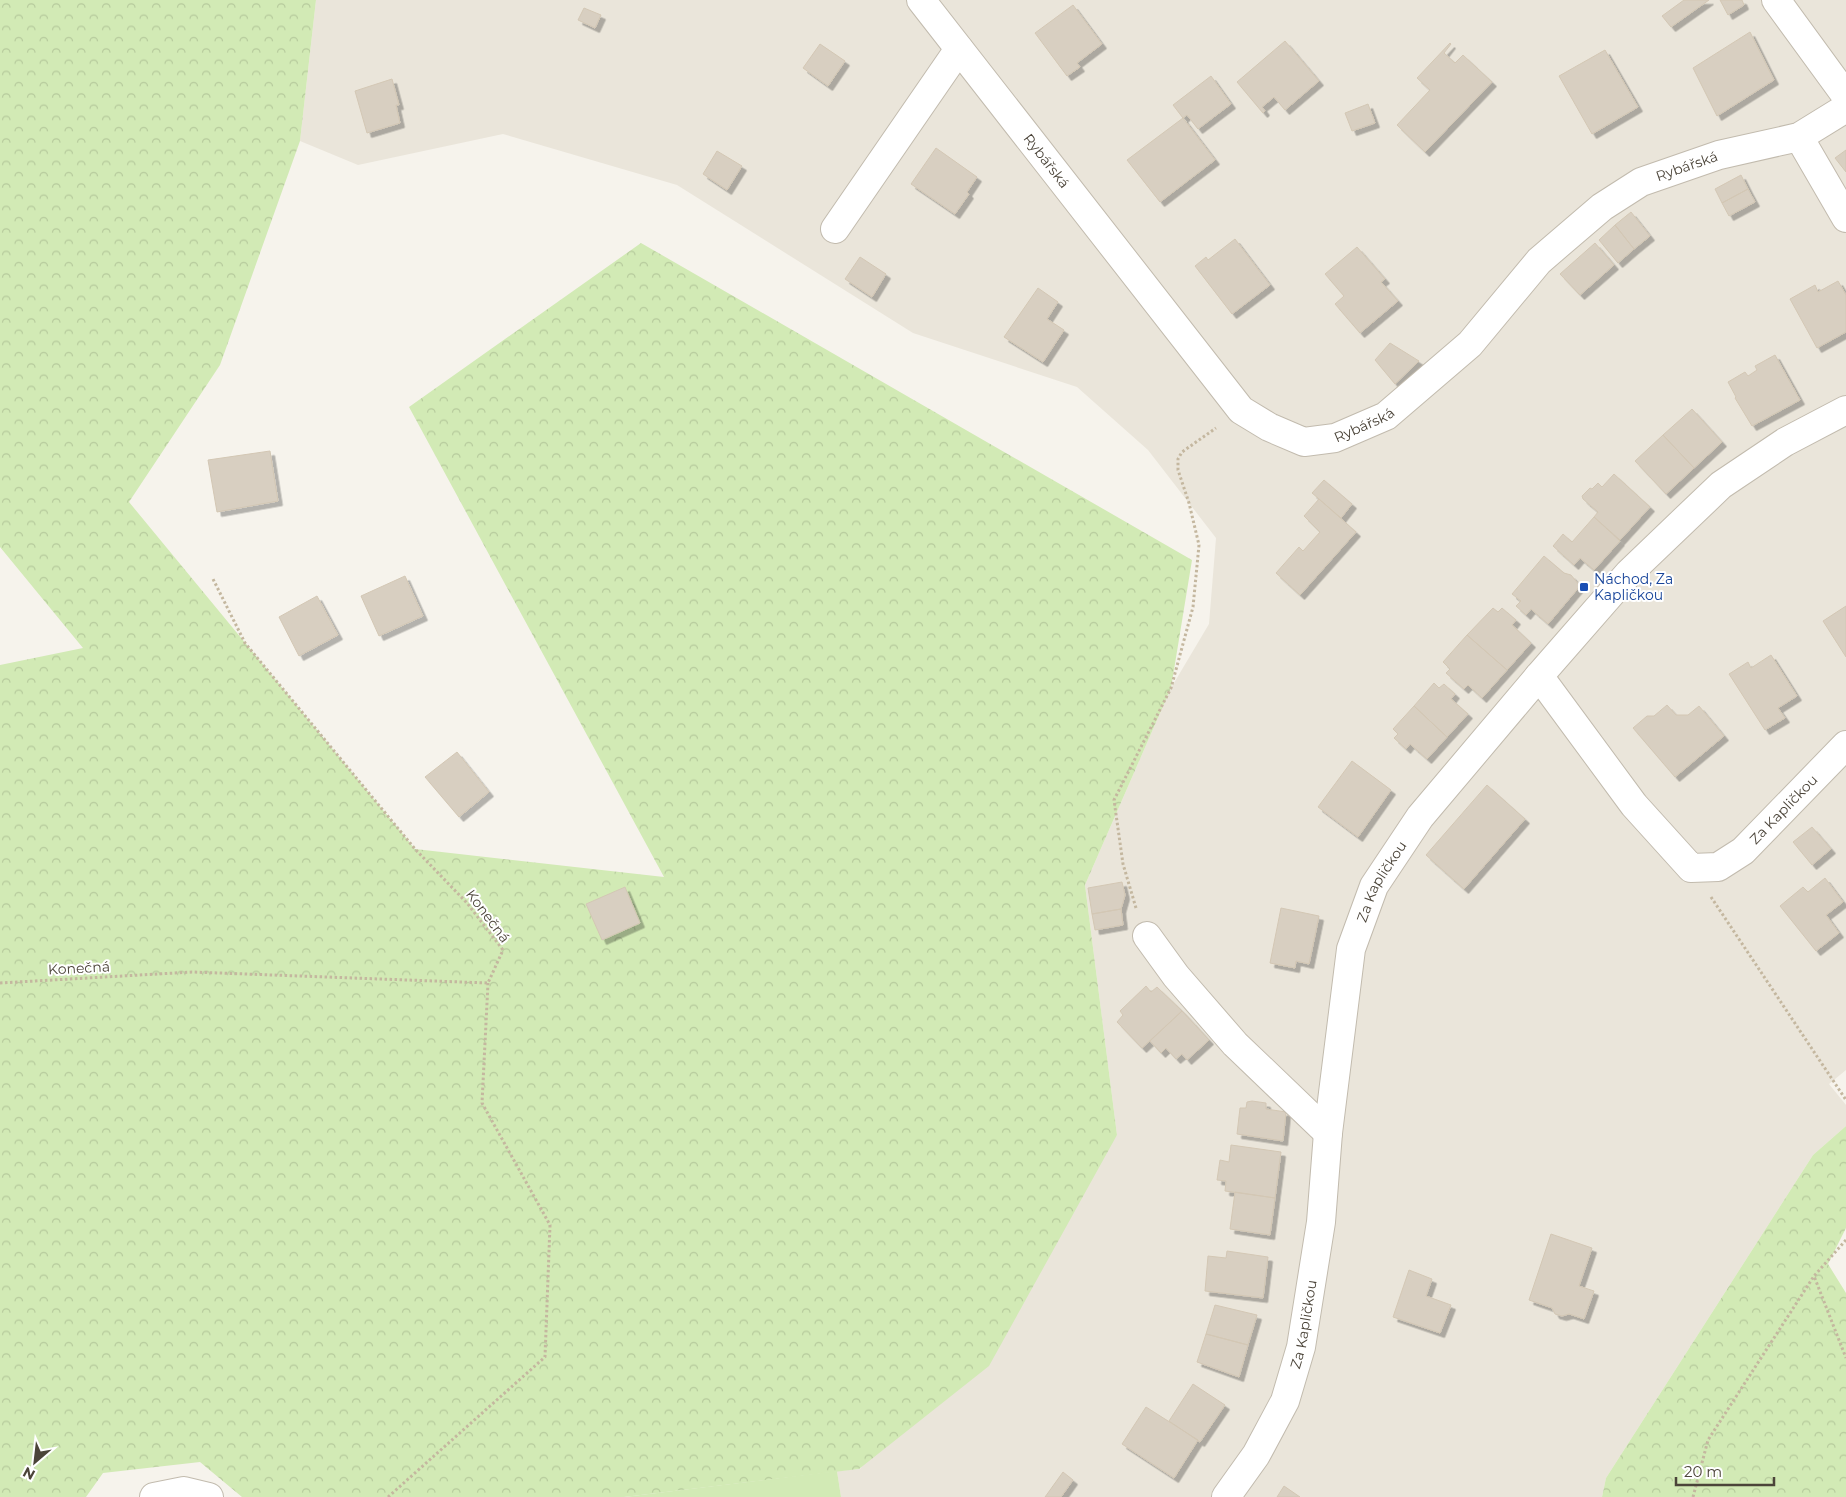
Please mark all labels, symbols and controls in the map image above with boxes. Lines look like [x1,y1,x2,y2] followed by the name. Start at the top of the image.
[1020,130,1073,192] street label: Rybářská
[1653,147,1720,185] street label: Rybářská
[1331,404,1398,446] street label: Rybářská
[1594,570,1673,604] place label: Náchod, Za Kapličkou
[1578,581,1590,593] marker: Náchod, Za Kapličkou
[1746,771,1821,848] street label: Za Kapličkou
[1353,837,1411,925] street label: Za Kapličkou
[462,886,514,946] street label: Konečná
[48,957,110,979] street label: Konečná
[1286,1279,1321,1371] street label: Za Kapličkou
[10,1437,60,1487] north arrow
[1676,1454,1774,1486] scale bar
[1684,1462,1722,1481] text: 20 m
[20,1463,38,1484] text: N

